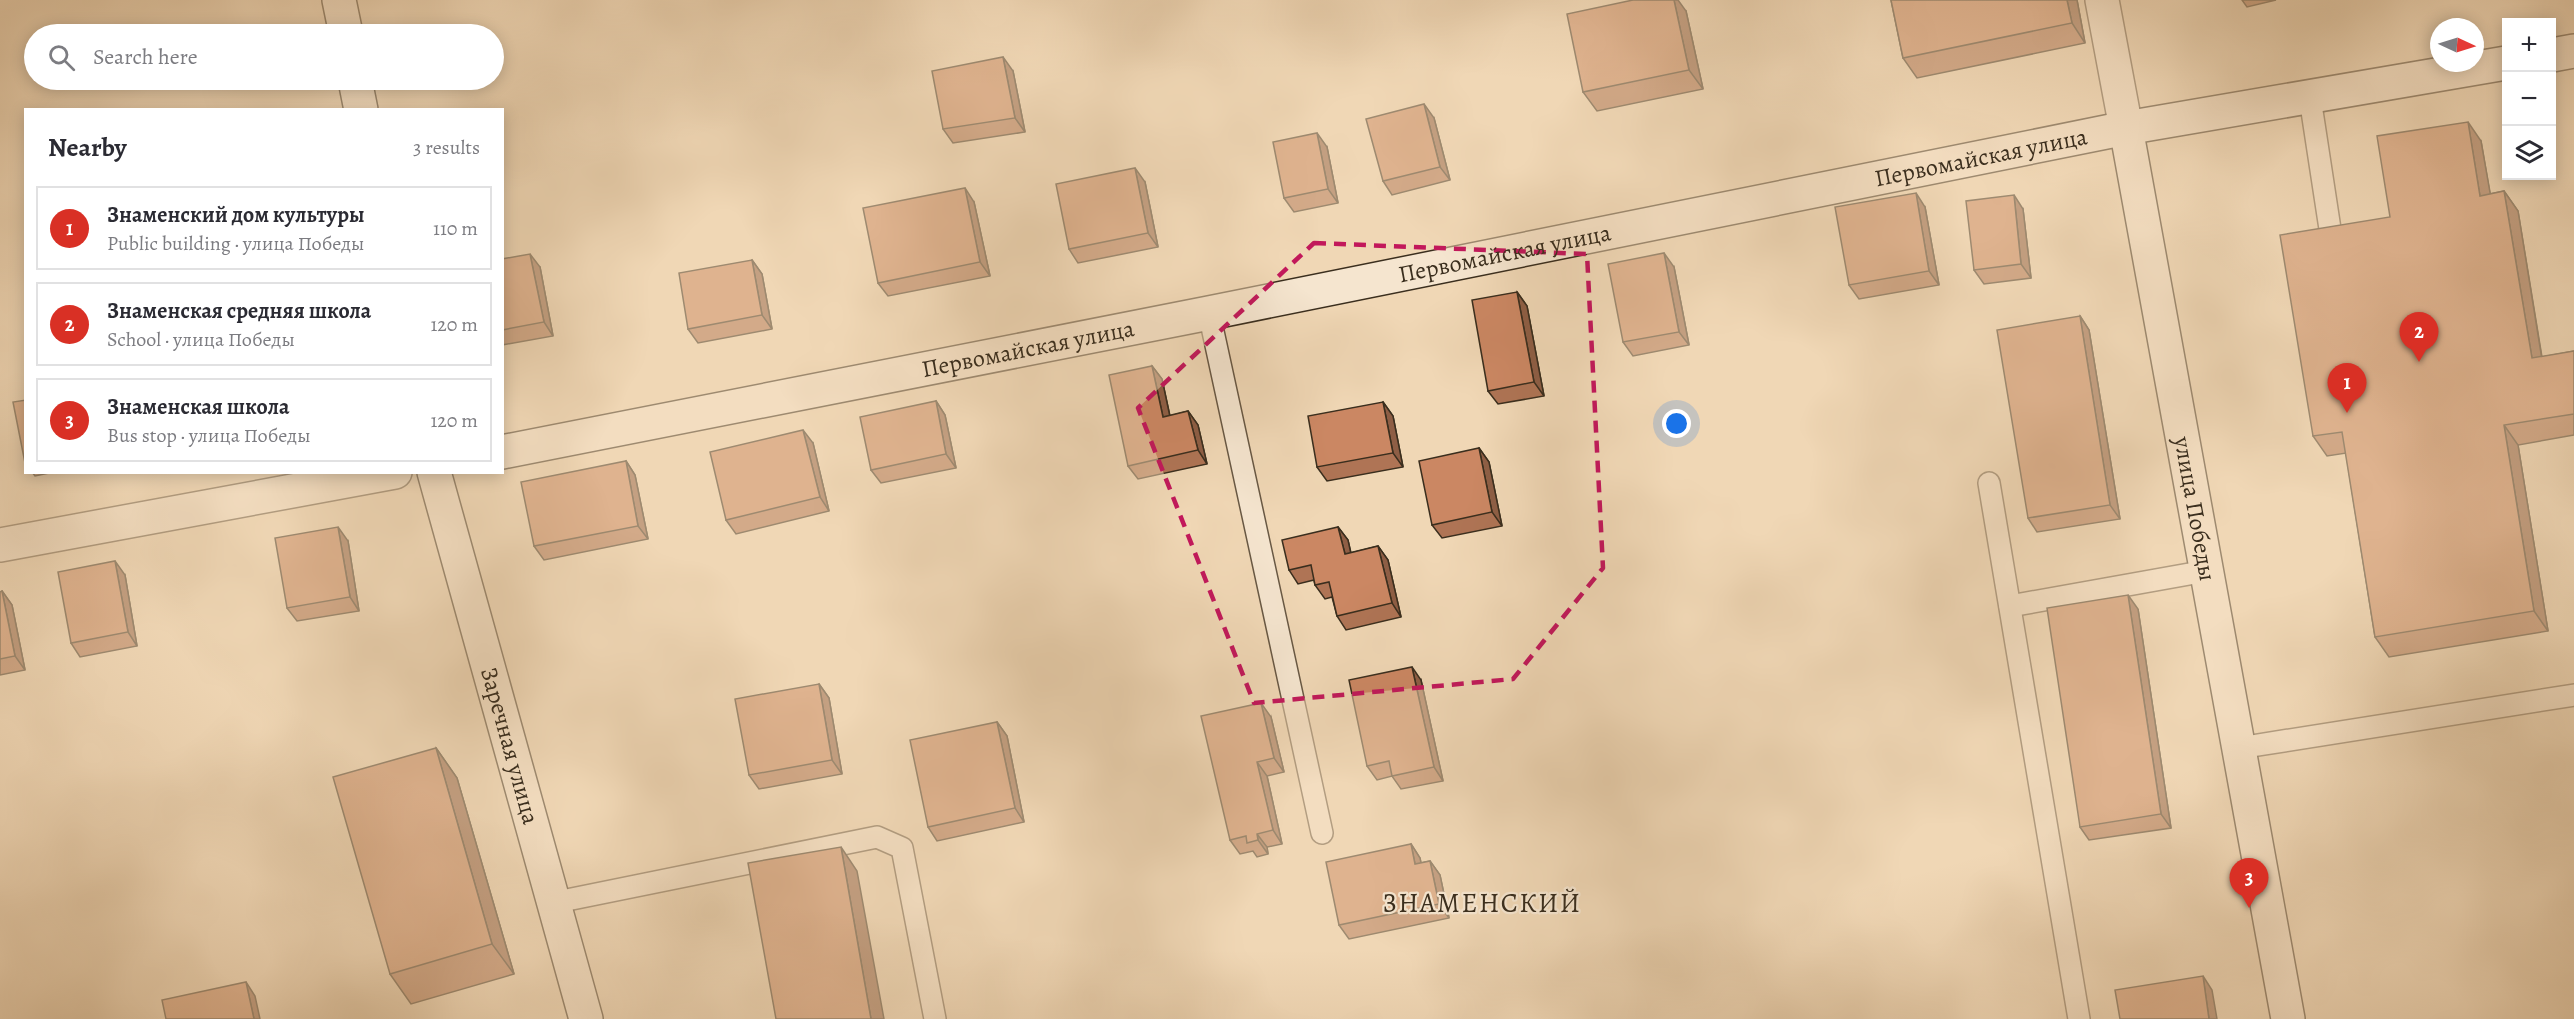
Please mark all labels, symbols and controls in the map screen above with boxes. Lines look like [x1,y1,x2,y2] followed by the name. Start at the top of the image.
[2430,18,2484,72] north arrow
[2502,18,2556,180] map controls
[2502,18,2556,72] button: +
[24,24,504,90] search box
[45,41,78,74] icon: search
[93,42,198,72] text: Search here
[2502,72,2556,126] button: −
[1872,120,2090,194] street label: Первомайская улица
[2502,126,2556,180] button: layers
[48,130,127,165] text: Nearby
[413,134,480,161] text: 3 results
[107,200,365,230] text: Знаменский дом культуры
[66,215,73,242] text: 1
[433,215,478,242] text: 110 m
[1395,216,1614,290] street label: Первомайская улица
[107,230,364,257] text: Public building · улица Победы
[107,296,371,326] text: Знаменская средняя школа
[65,311,74,338] text: 2
[430,311,478,338] text: 120 m
[919,312,1137,385] street label: Первомайская улица
[2400,312,2438,362] pin: 2
[107,326,295,353] text: School · улица Победы
[2328,364,2366,413] pin: 1
[107,392,289,422] text: Знаменская школа
[65,407,74,434] text: 3
[430,407,478,434] text: 120 m
[1662,409,1691,438] your location
[107,422,311,449] text: Bus stop · улица Победы
[2166,433,2224,584] street label: улица Победы
[473,664,547,828] street label: Заречная улица
[2230,858,2268,908] pin: 3
[1382,885,1582,921] district label: ЗНАМЕНСКИЙ

